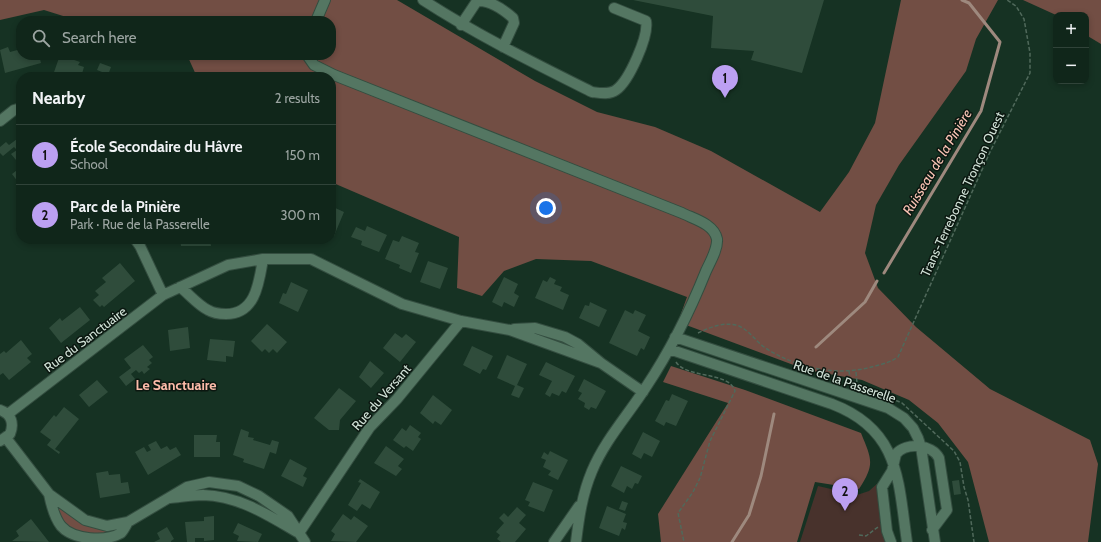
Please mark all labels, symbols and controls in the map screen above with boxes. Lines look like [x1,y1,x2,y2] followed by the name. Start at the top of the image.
[1053,12,1089,84] map controls
[1053,12,1089,48] button: +
[16,16,336,60] search box
[30,27,52,49] icon: search
[62,29,137,47] text: Search here
[1053,48,1089,84] button: −
[712,65,738,98] pin: 1
[32,88,85,108] text: Nearby
[275,90,320,106] text: 2 results
[898,105,976,218] water label: Ruisseau de la Pinière
[917,109,1008,279] street label: Trans-Terrebonne Tronçon Ouest
[70,138,242,156] text: École Secondaire du Hâvre
[43,147,47,163] text: 1
[285,147,320,163] text: 150 m
[70,156,108,172] text: School
[70,198,180,216] text: Parc de la Pinière
[536,198,556,218] your location
[42,207,48,223] text: 2
[280,207,320,223] text: 300 m
[70,216,210,232] text: Park · Rue de la Passerelle
[41,303,130,375] street label: Rue du Sanctuaire
[792,356,899,406] street label: Rue de la Passerelle
[348,360,414,433] street label: Rue du Versant
[135,376,217,394] district label: Le Sanctuaire
[832,478,858,511] pin: 2

